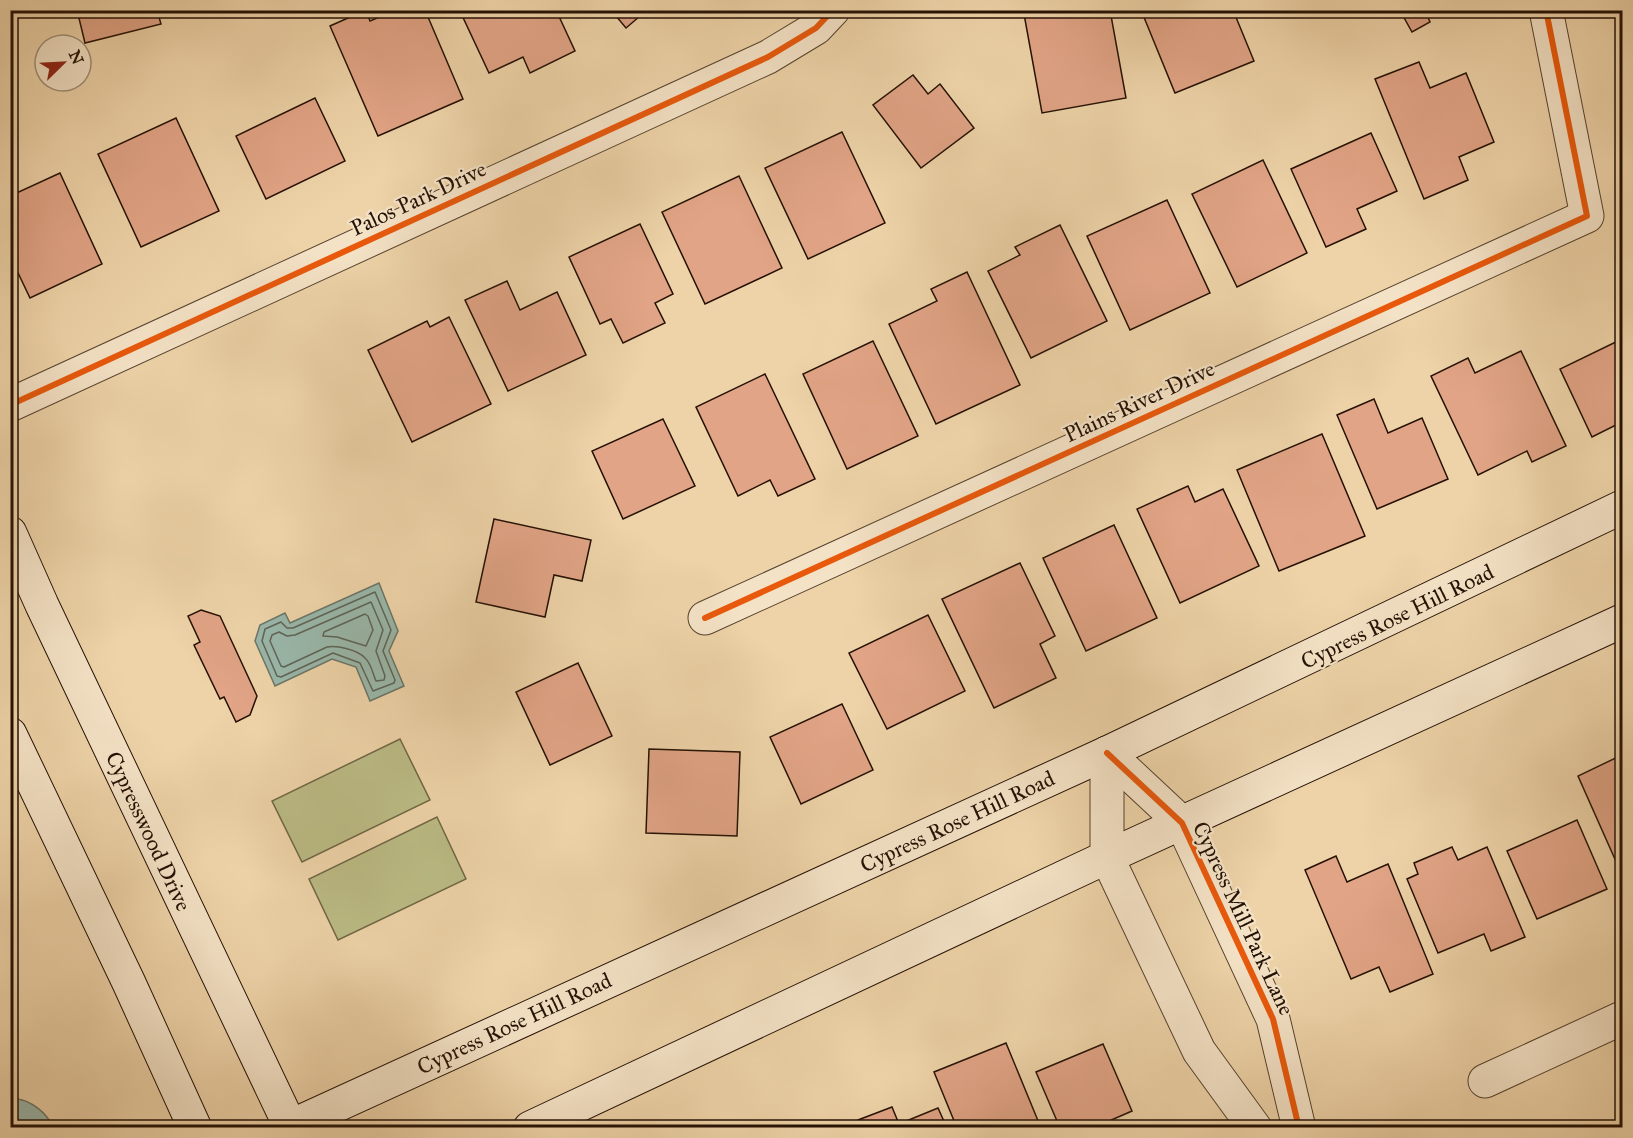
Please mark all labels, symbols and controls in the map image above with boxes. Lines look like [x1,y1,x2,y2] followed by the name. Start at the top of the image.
[33,33,93,93] north arrow
[65,47,88,68] text: N
[346,155,490,242] street label: Palos Park Drive
[1060,355,1219,448] street label: Plains River Drive
[1296,558,1498,675] street label: Cypress Rose Hill Road
[100,747,197,915] street label: Cypresswood Drive
[856,765,1059,878] street label: Cypress Rose Hill Road
[1187,817,1300,1019] street label: Cypress Mill Park Lane
[413,967,616,1080] street label: Cypress Rose Hill Road

